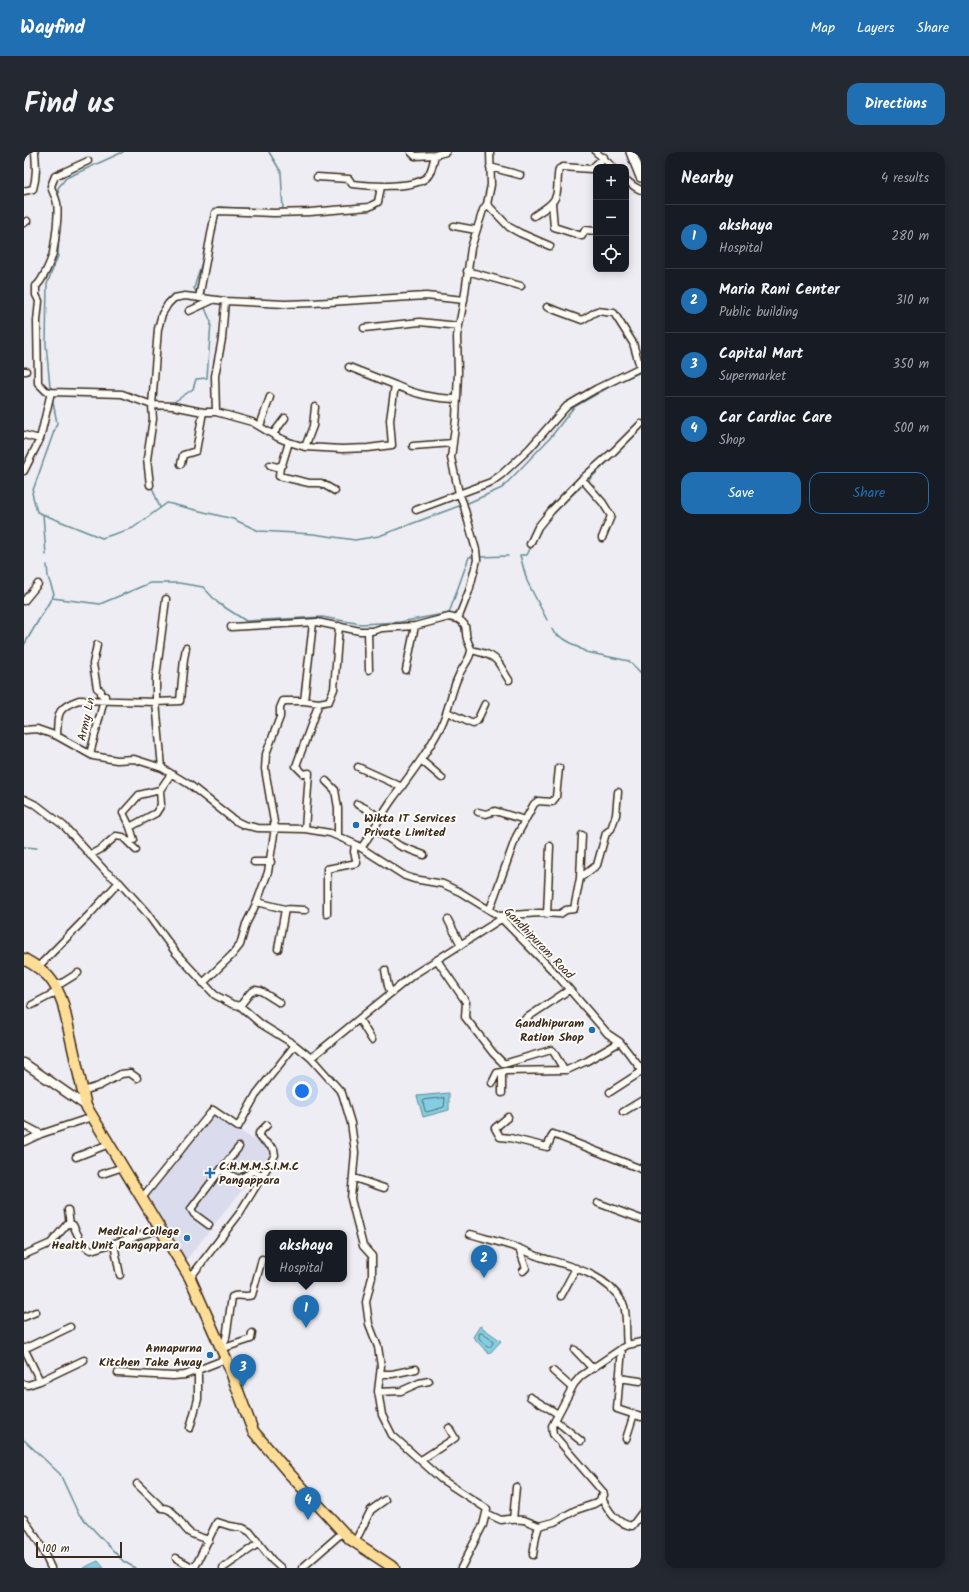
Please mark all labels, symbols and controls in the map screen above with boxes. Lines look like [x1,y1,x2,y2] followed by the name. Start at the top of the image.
[20,13,85,43] text: Wayfind
[811,17,835,39] text: Map
[857,17,895,39] text: Layers
[917,17,949,39] text: Share
[24,82,115,127] text: Find us
[847,83,945,125] button: Directions
[593,164,629,272] map controls
[593,164,629,200] button: +
[681,165,733,192] text: Nearby
[881,168,929,189] text: 4 results
[593,200,629,236] button: −
[719,214,773,238] text: akshaya
[692,226,696,247] text: 1
[892,226,929,247] text: 280 m
[593,236,629,272] button: locate
[719,238,763,259] text: Hospital
[719,278,840,302] text: Maria Rani Center
[690,290,698,311] text: 2
[895,290,929,311] text: 310 m
[719,302,798,323] text: Public building
[719,342,803,366] text: Capital Mart
[690,354,698,375] text: 3
[893,354,929,375] text: 350 m
[719,366,786,387] text: Supermarket
[719,406,832,430] text: Car Cardiac Care
[690,418,698,439] text: 4
[893,418,929,439] text: 500 m
[719,430,745,451] text: Shop
[681,472,801,514] button: Save
[809,472,929,514] button: Share
[73,696,100,743] street label: Army Ln
[364,809,456,842] place label: Wikta IT Services Private Limited
[351,820,361,830] marker: Wikta IT Services Private Limited
[499,903,579,985] street label: Gandhipuram Road
[515,1014,585,1047] place label: Gandhipuram Ration Shop
[587,1025,597,1035] marker: Gandhipuram Ration Shop
[292,1081,312,1101] your location
[219,1157,299,1190] place label: C.H.M.M.S.I.M.C Pangappara
[204,1167,216,1179] marker: C.H.M.M.S.I.M.C Pangappara
[52,1222,179,1255] place label: Medical College Health Unit Pangappara
[265,1230,347,1282] popup
[182,1233,192,1243] marker: Medical College Health Unit Pangappara
[279,1234,333,1258] text: akshaya
[471,1245,497,1278] pin: 2
[279,1258,323,1279] text: Hospital
[293,1295,319,1328] pin: 1
[99,1339,203,1372] place label: Annapurna Kitchen Take Away
[205,1350,215,1360] marker: Annapurna Kitchen Take Away
[230,1354,256,1387] pin: 3
[295,1487,321,1520] pin: 4
[36,1540,122,1559] scale bar
[42,1540,70,1558] text: 100 m

